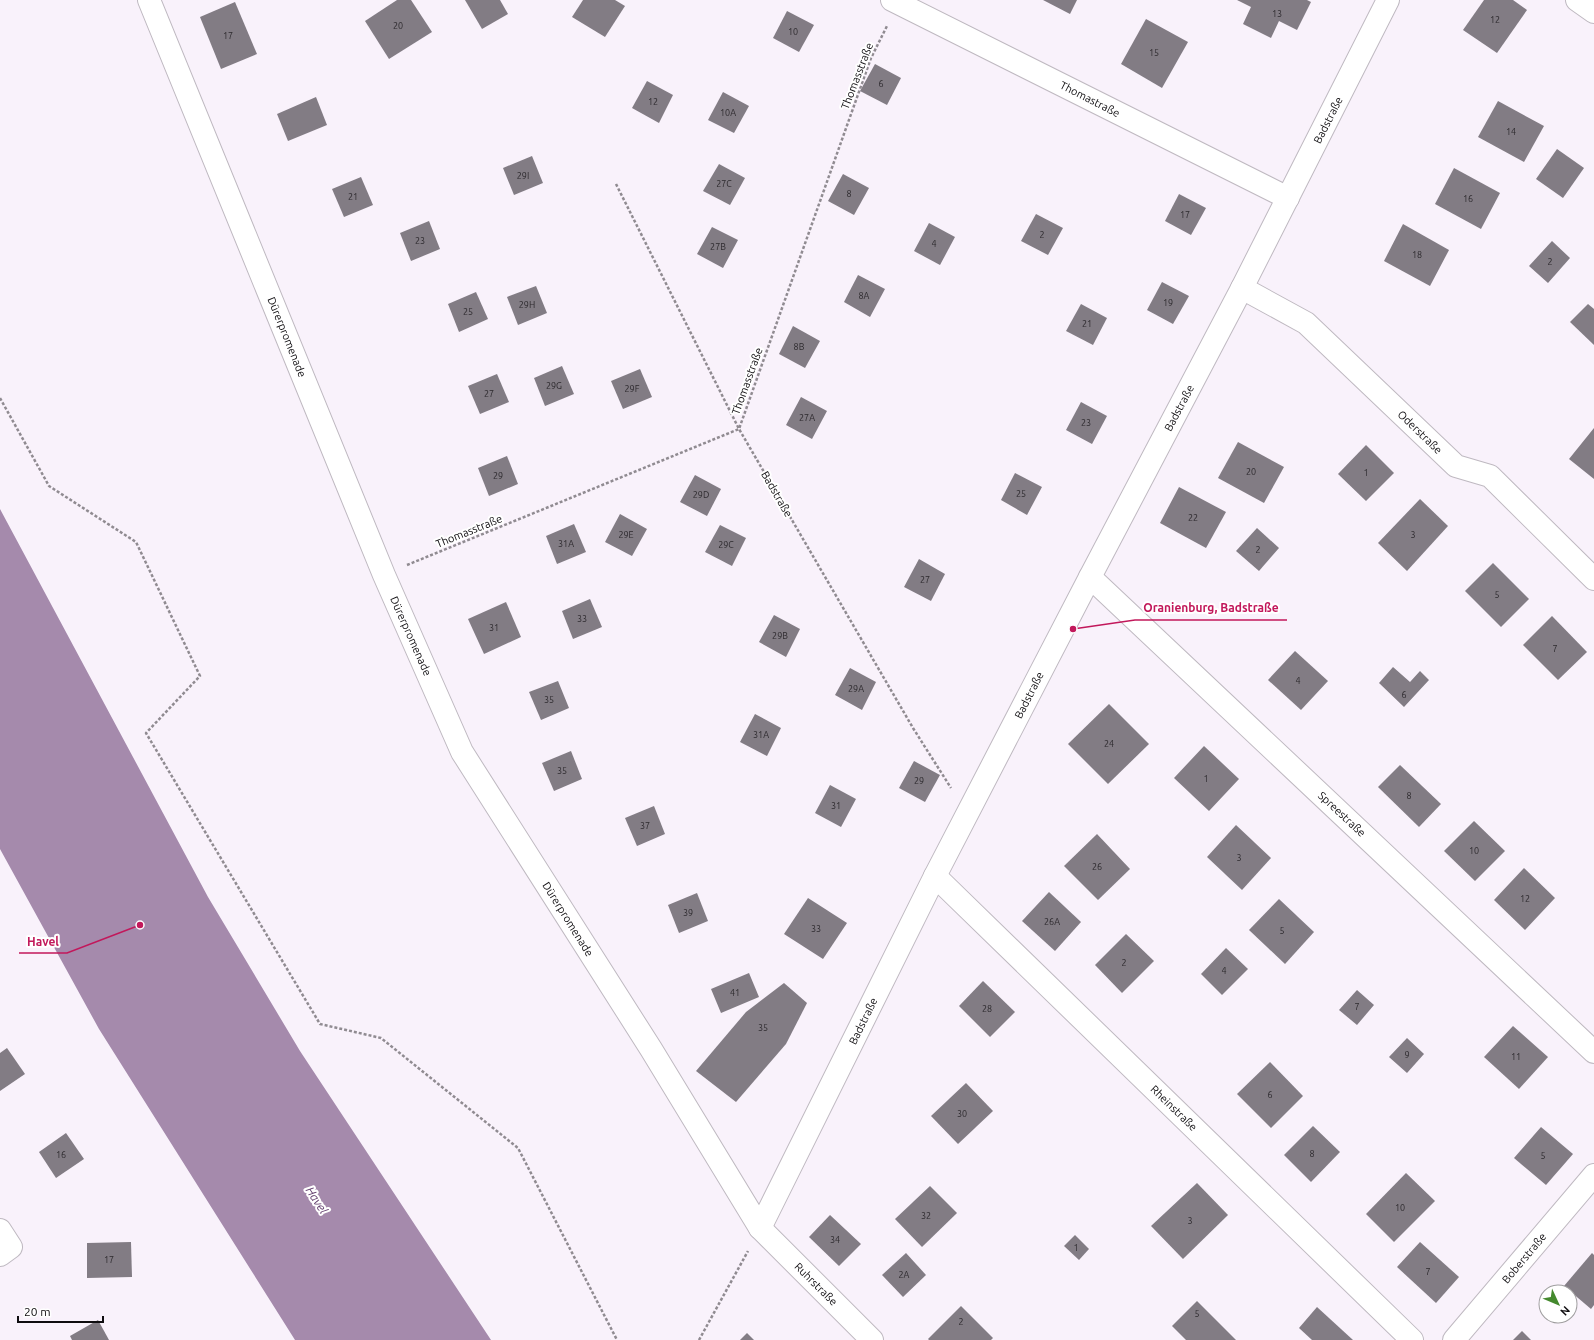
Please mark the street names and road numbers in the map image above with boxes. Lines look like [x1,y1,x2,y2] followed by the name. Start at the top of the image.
[839,41,875,111] street label: Thomasstraße
[1058,79,1122,119] street label: Thomastraße
[1311,95,1345,145] street label: Badstraße
[265,295,309,379] street label: Dürerpromenade
[729,346,765,416] street label: Thomasstraße
[1162,383,1196,433] street label: Badstraße
[1395,408,1445,456] street label: Oderstraße
[759,469,795,519] street label: Badstraße
[434,512,504,550] street label: Thomasstraße
[388,595,434,677] street label: Dürerpromenade
[1012,670,1046,720] street label: Badstraße
[1316,789,1368,839] street label: Spreestraße
[540,880,596,958] street label: Dürerpromenade
[846,996,880,1046] street label: Badstraße
[1148,1083,1200,1133] street label: Rheinstraße
[1500,1231,1548,1285] street label: Boberstraße
[792,1260,840,1308] street label: Ruhrstraße

